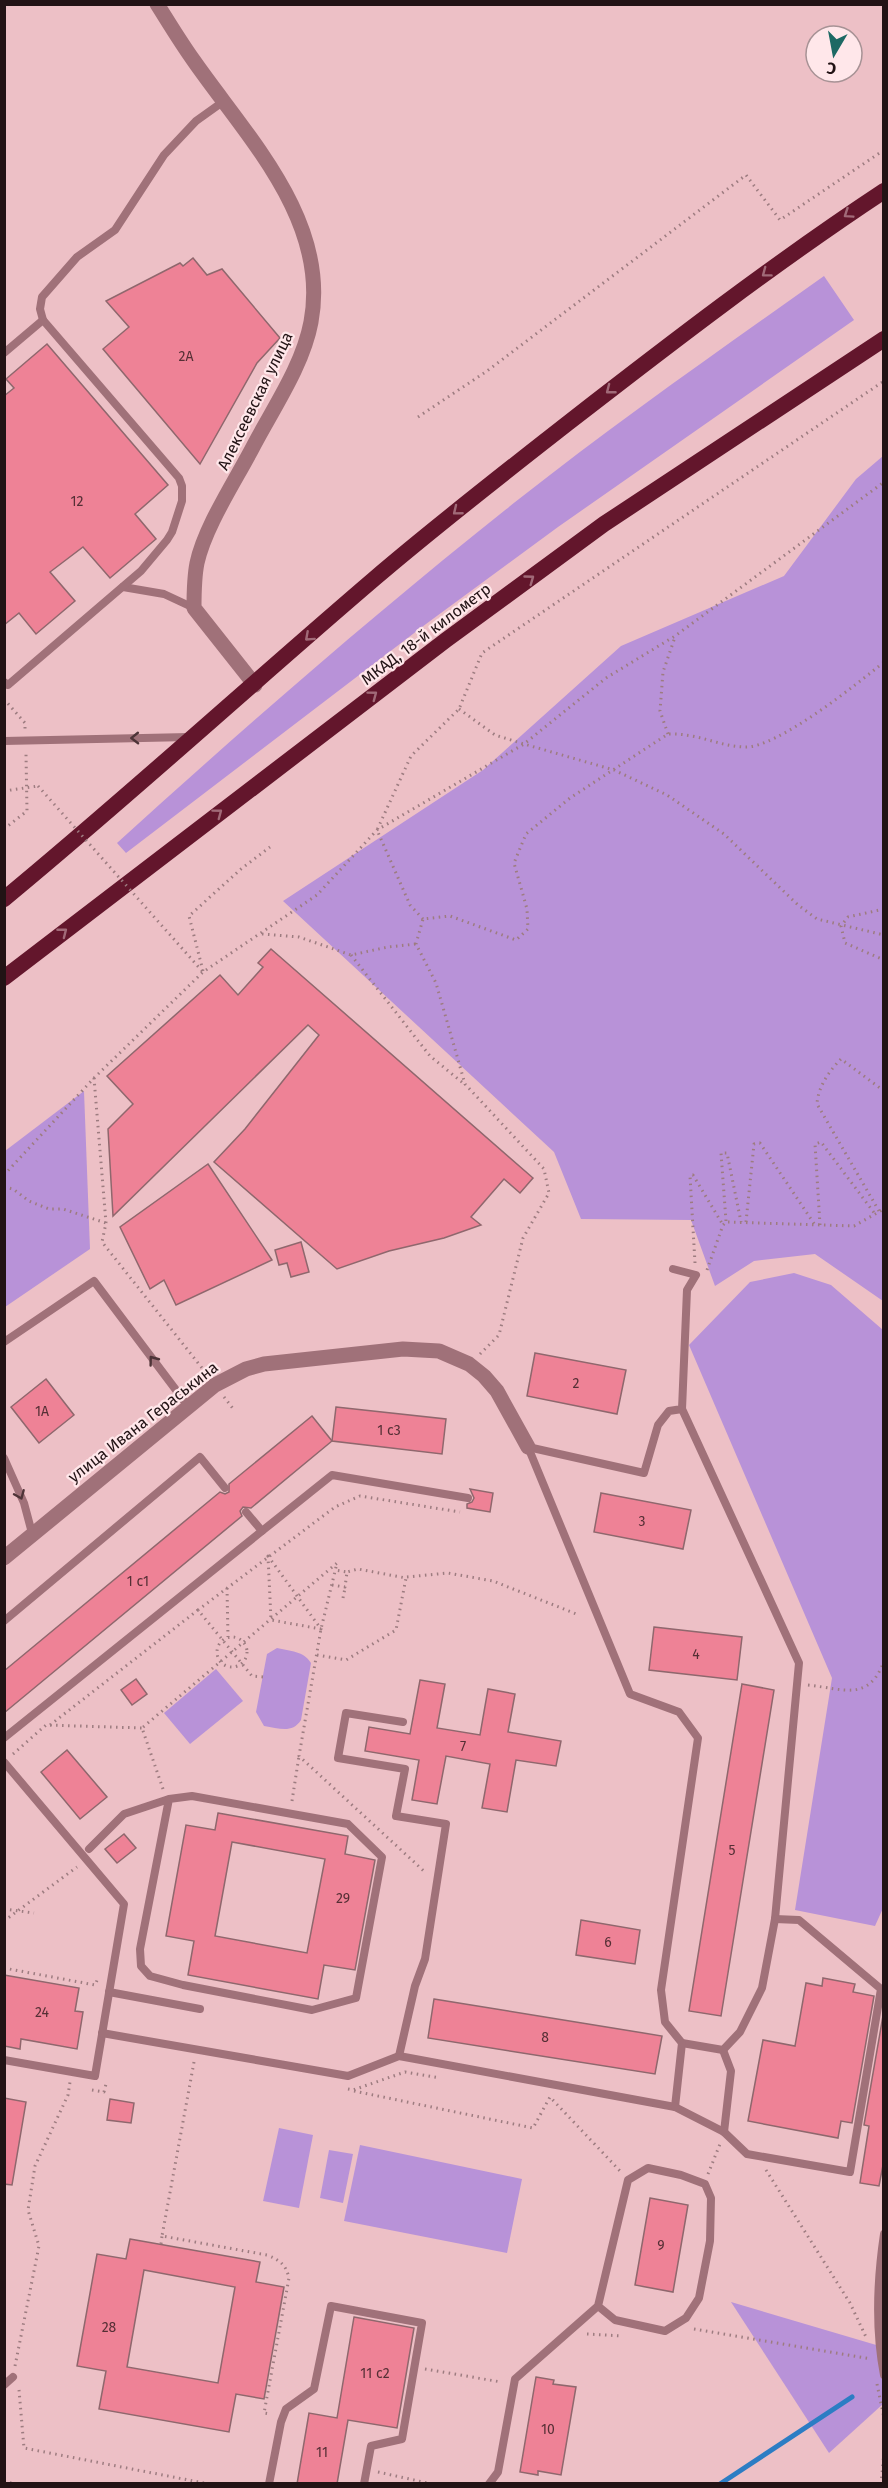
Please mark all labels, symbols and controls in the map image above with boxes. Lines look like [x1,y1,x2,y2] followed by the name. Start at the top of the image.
[804,24,864,84] north arrow
[825,58,838,78] text: С
[844,207,855,218] one-way arrow
[762,266,773,277] one-way arrow
[213,329,297,473] street label: Алексеевская улица
[179,348,193,365] house number: 2А
[606,383,617,394] one-way arrow
[71,493,84,510] house number: 12
[453,504,464,515] one-way arrow
[523,575,534,586] one-way arrow
[357,579,495,689] street label: МКАД, 18-й километр
[305,630,315,641] one-way arrow
[367,692,378,703] one-way arrow
[131,731,140,744] one-way arrow
[212,810,223,821] one-way arrow
[57,928,68,939] one-way arrow
[149,1355,160,1366] one-way arrow
[64,1358,222,1486] street label: улица Ивана Гераськина
[573,1375,580,1392] house number: 2
[35,1403,49,1420] house number: 1А
[377,1422,401,1439] house number: 1 с3
[13,1489,25,1500] one-way arrow
[639,1513,646,1530] house number: 3
[127,1573,149,1590] house number: 1 с1
[692,1646,700,1663] house number: 4
[460,1738,466,1755] house number: 7
[728,1842,736,1859] house number: 5
[336,1890,350,1907] house number: 29
[604,1934,612,1951] house number: 6
[35,2004,50,2021] house number: 24
[541,2029,549,2046] house number: 8
[657,2237,665,2254] house number: 9
[102,2319,117,2336] house number: 28
[360,2365,390,2382] house number: 11 с2
[541,2421,555,2438] house number: 10
[316,2444,328,2461] house number: 11

